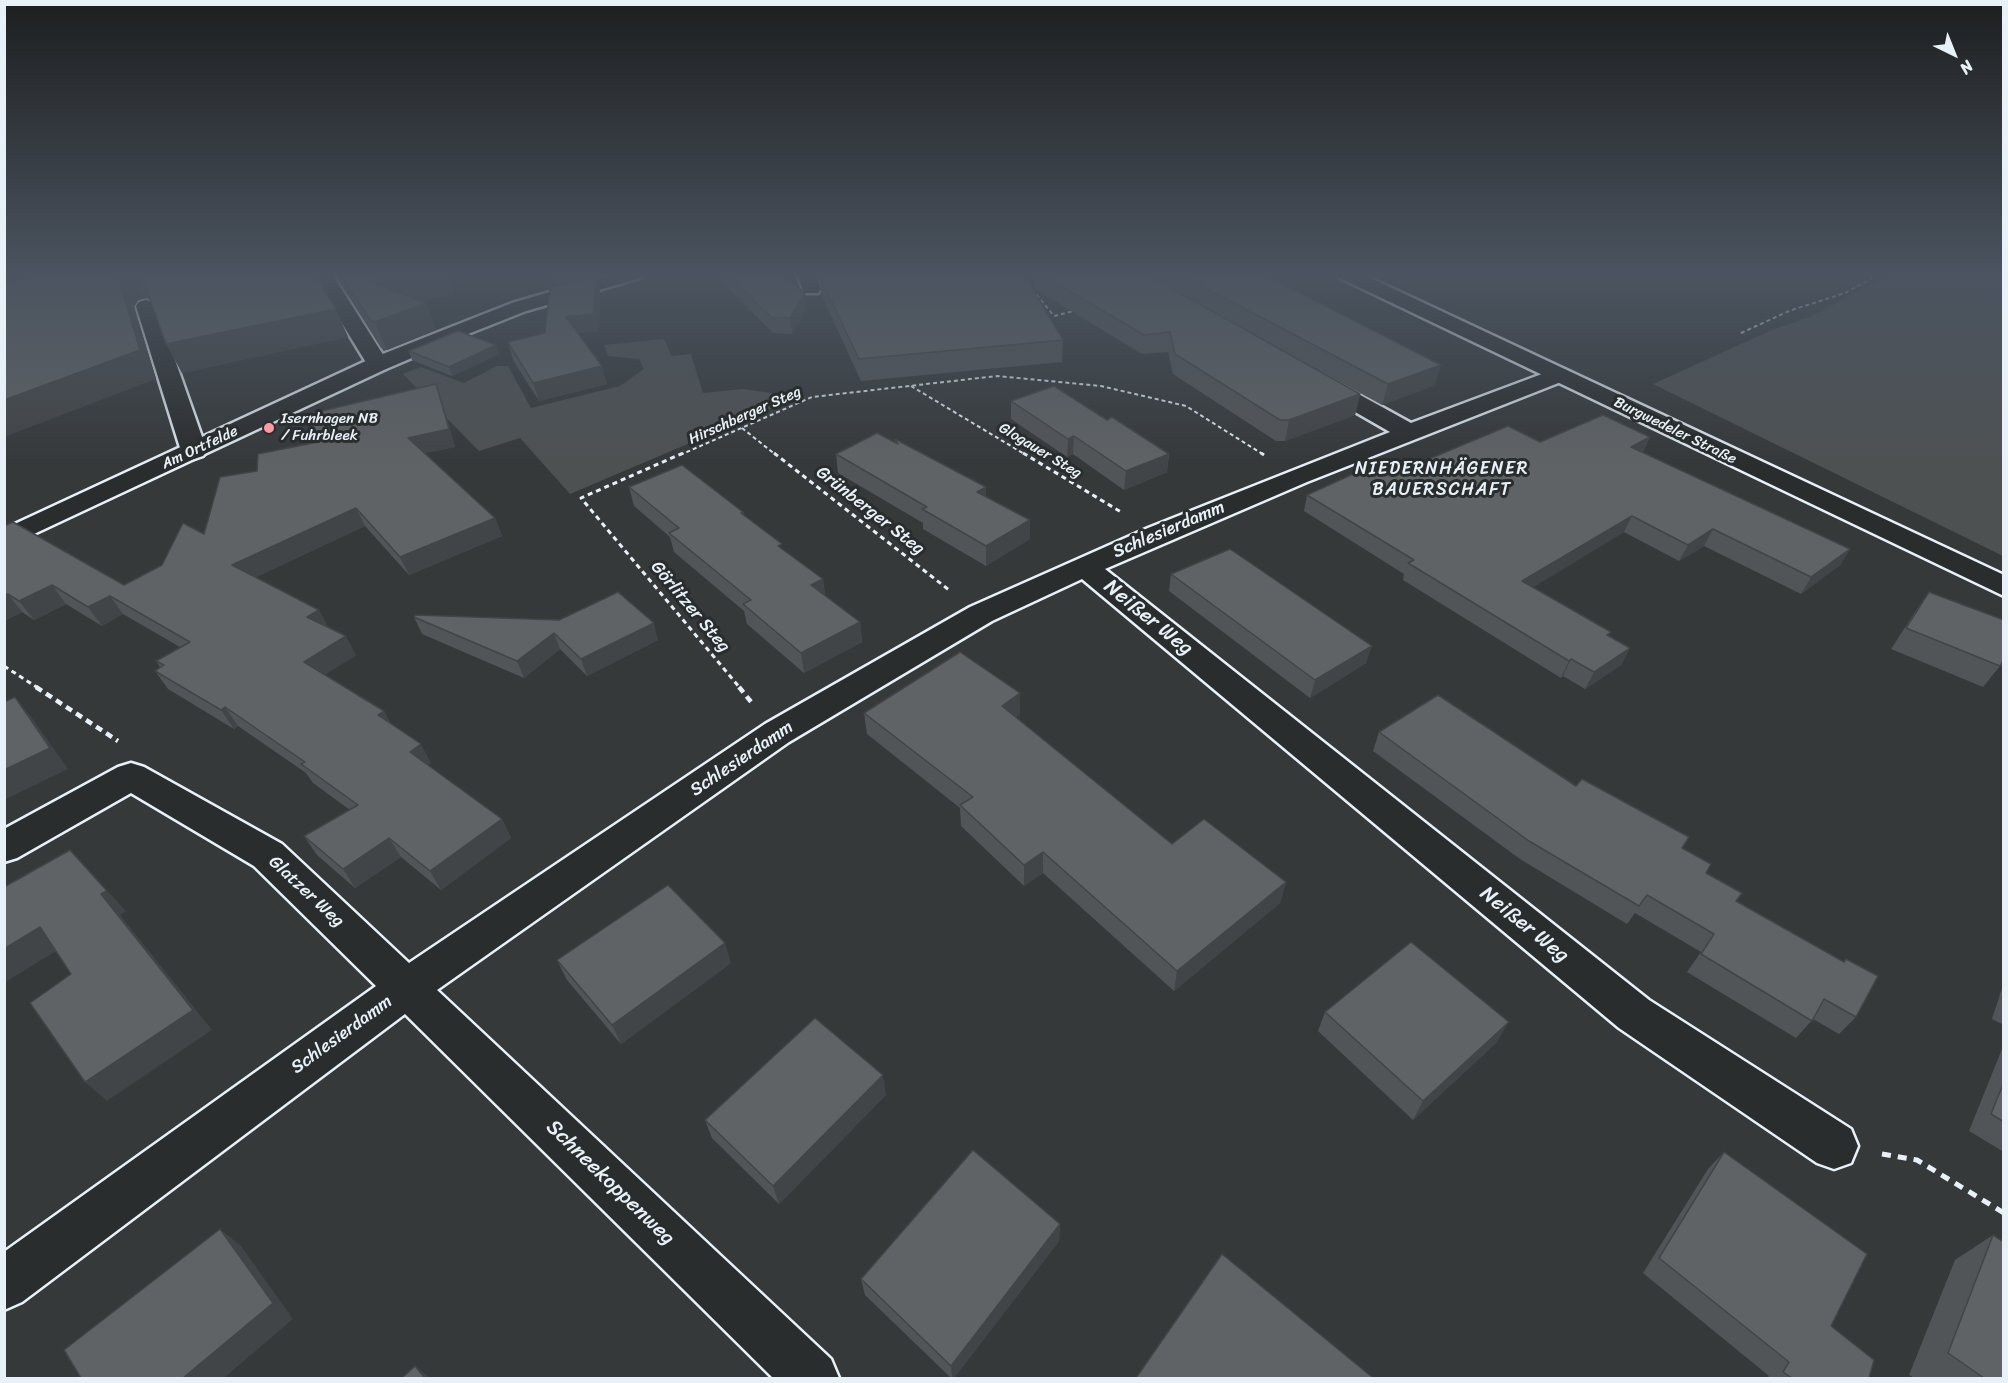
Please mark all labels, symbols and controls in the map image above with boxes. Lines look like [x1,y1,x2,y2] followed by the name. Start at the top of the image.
[1924,24,1984,84] north arrow
[1953,53,1981,82] text: N
[686,383,804,449] street label: Hirschberger Steg
[1611,393,1739,469] street label: Burgwedeler Straße
[281,410,378,445] place label: Isernhagen NB / Fuhrbleek
[995,419,1085,483] street label: Glogauer Steg
[262,421,276,435] marker: Isernhagen NB / Fuhrbleek
[159,423,241,473] street label: Am Ortfelde
[1355,458,1529,500] district label: NIEDERNHÄGENER BAUERSCHAFT
[811,462,929,560] street label: Grünberger Steg
[1110,497,1228,563] street label: Schlesierdamm
[646,557,734,657] street label: Görlitzer Steg
[1098,574,1198,662] street label: Neißer Weg
[686,717,798,801] street label: Schlesierdamm
[264,852,348,932] street label: Glatzer Weg
[1474,881,1574,969] street label: Neißer Weg
[287,991,397,1079] street label: Schlesierdamm
[540,1115,680,1251] street label: Schneekoppenweg

